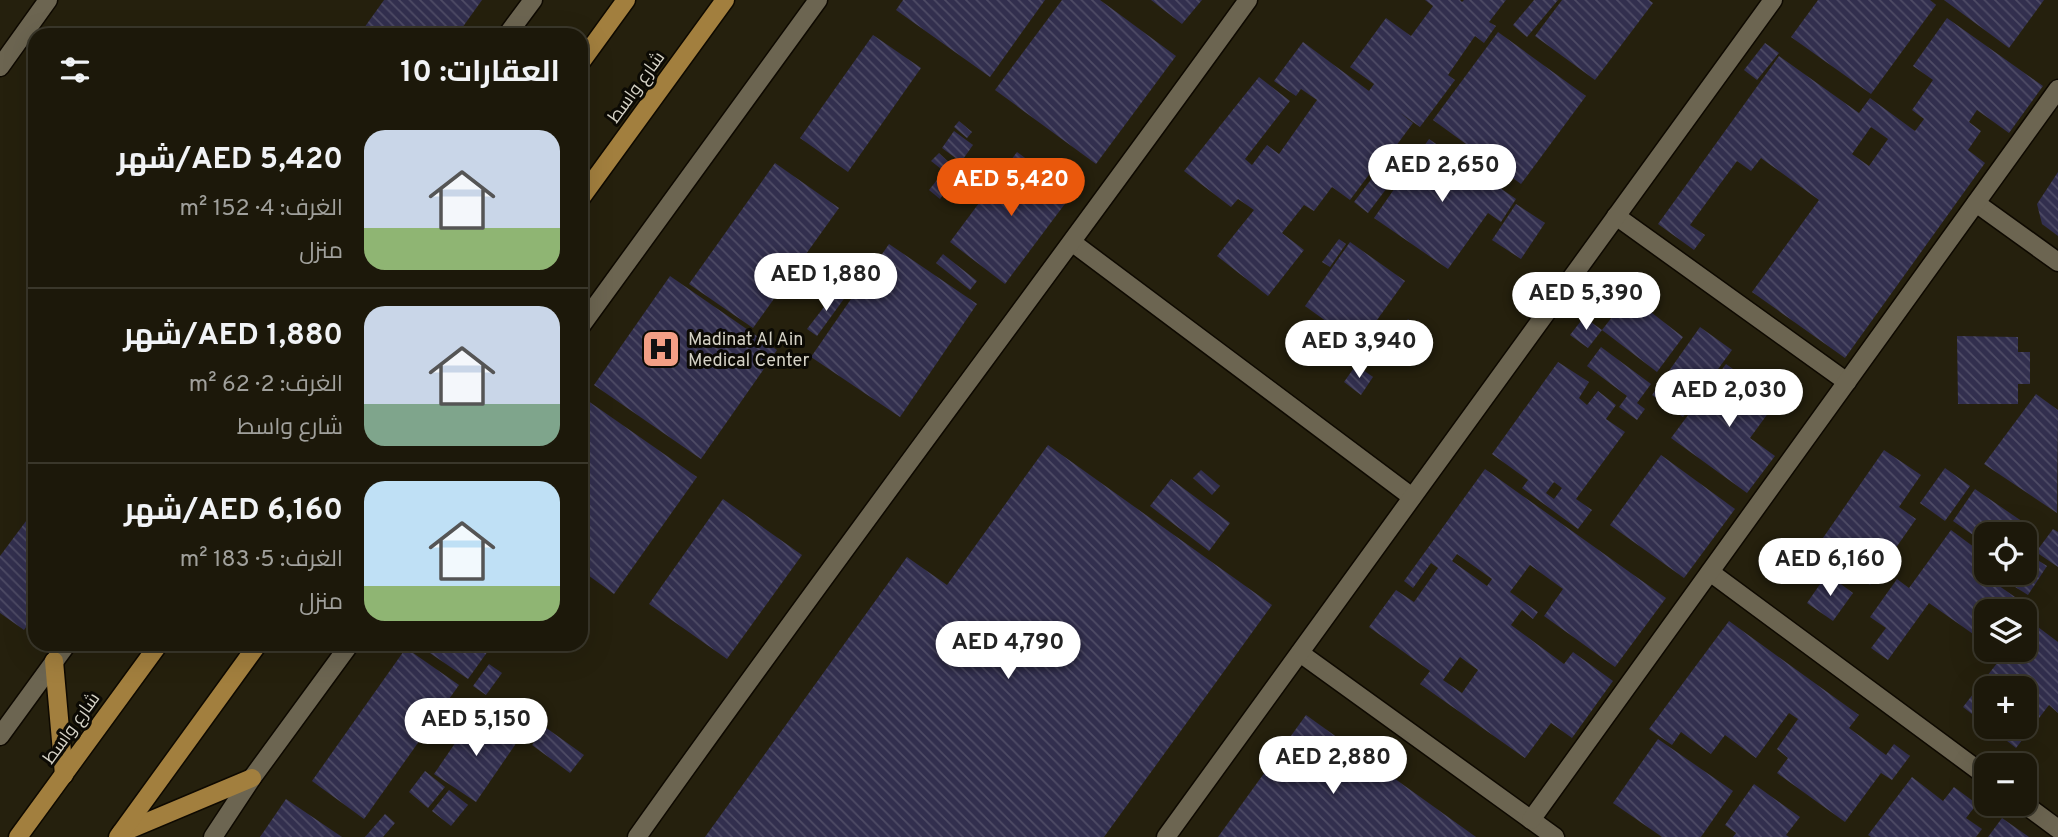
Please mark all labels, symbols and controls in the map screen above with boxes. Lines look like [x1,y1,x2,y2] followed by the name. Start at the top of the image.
[604,48,671,128] street label: شارع واسط
[56,51,94,89] icon: filters
[400,55,560,92] text: العقارات: 10
[117,142,343,179] text: AED 5,420/شهر
[1362,144,1522,204] pin: AED 2,650
[1384,152,1500,181] text: AED 2,650
[420,158,504,242] icon: home
[931,158,1091,218] pin: AED 5,420
[953,166,1069,195] text: AED 5,420
[179,195,343,224] text: الغرف: 4 · 152 m²
[299,238,343,267] text: منزل
[746,254,906,313] pin: AED 1,880
[770,261,882,290] text: AED 1,880
[1506,272,1666,332] pin: AED 5,390
[1528,280,1644,309] text: AED 5,390
[123,318,343,355] text: AED 1,880/شهر
[1279,320,1439,380] pin: AED 3,940
[640,328,682,370] hospital icon: Madinat Al Ain Medical Center
[1301,328,1417,357] text: AED 3,940
[688,329,809,373] place label: Madinat Al Ain Medical Center
[420,334,504,418] icon: home
[1649,370,1809,429] pin: AED 2,030
[189,371,343,400] text: الغرف: 2 · 62 m²
[1671,377,1787,406] text: AED 2,030
[237,414,343,443] text: شارع واسط
[124,493,343,530] text: AED 6,160/شهر
[420,509,504,593] icon: home
[1974,522,2037,816] map controls
[1974,522,2037,585] button: locate
[1750,538,1910,598] pin: AED 6,160
[180,546,343,575] text: الغرف: 5 · 183 m²
[1775,546,1885,575] text: AED 6,160
[299,589,343,618] text: منزل
[1974,599,2037,662] button: layers
[928,622,1088,681] pin: AED 4,790
[952,629,1064,658] text: AED 4,790
[1974,676,2037,739] button: +
[39,689,106,769] street label: شارع واسط
[396,698,556,758] pin: AED 5,150
[421,706,531,735] text: AED 5,150
[1253,736,1413,796] pin: AED 2,880
[1275,744,1391,773] text: AED 2,880
[1974,753,2037,816] button: −

